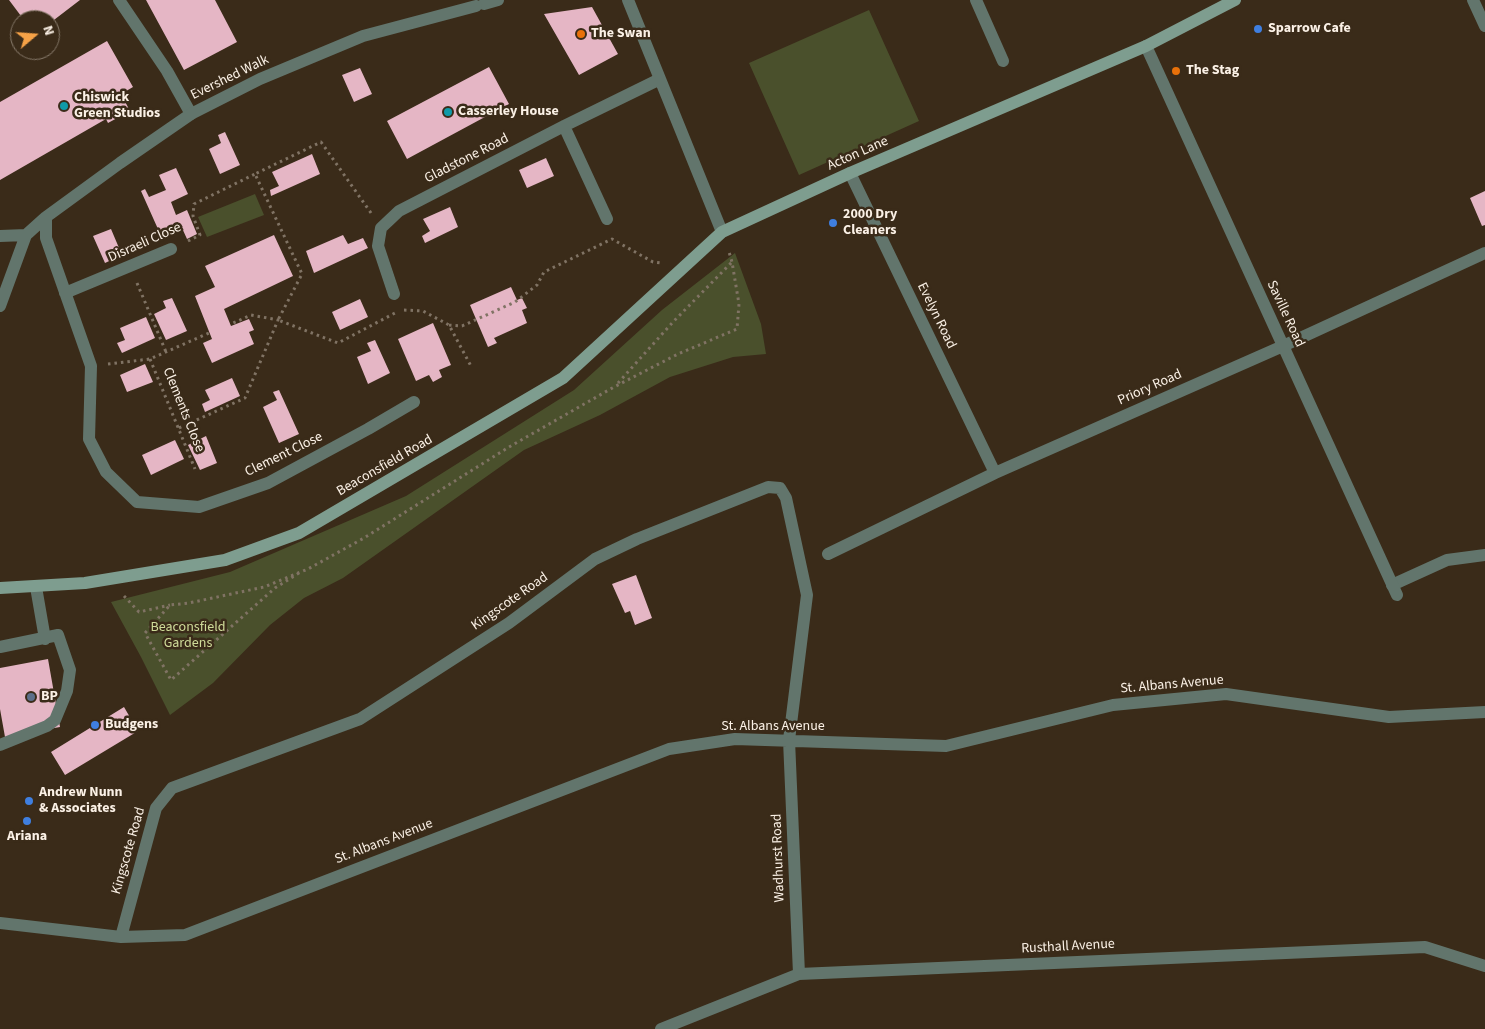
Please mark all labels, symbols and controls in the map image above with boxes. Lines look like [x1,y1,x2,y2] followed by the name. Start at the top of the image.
[10,10,60,60] north arrow
[1268,21,1351,37] place label: Sparrow Cafe
[37,23,59,38] text: N
[1252,23,1264,35] marker: Sparrow Cafe
[591,26,651,42] place label: The Swan
[575,28,587,40] marker: The Swan
[188,52,272,104] street label: Evershed Walk
[1186,63,1239,79] place label: The Stag
[1170,65,1182,77] marker: The Stag
[74,90,160,122] place label: Chiswick Green Studios
[58,100,70,112] marker: Chiswick Green Studios
[458,104,559,120] place label: Casserley House
[442,106,454,118] marker: Casserley House
[422,131,512,187] street label: Gladstone Road
[825,133,891,175] street label: Acton Lane
[843,207,897,240] place label: 2000 Dry Cleaners
[827,217,839,229] marker: 2000 Dry Cleaners
[106,219,184,267] street label: Disraeli Close
[1262,278,1308,350] street label: Saville Road
[913,280,959,352] street label: Evelyn Road
[158,365,208,455] street label: Clements Close
[1115,366,1185,410] street label: Priory Road
[242,429,326,481] street label: Clement Close
[334,432,436,500] street label: Beaconsfield Road
[468,569,552,635] street label: Kingscote Road
[150,620,226,652] park label: Beaconsfield Gardens
[1120,672,1224,698] street label: St. Albans Avenue
[41,689,58,705] place label: BP
[25,691,37,703] marker: BP
[105,717,158,733] place label: Budgens
[89,719,101,731] marker: Budgens
[721,719,825,735] street label: St. Albans Avenue
[39,785,123,818] place label: Andrew Nunn & Associates
[23,795,35,807] marker: Andrew Nunn & Associates
[109,805,149,897] street label: Kingscote Road
[769,813,789,903] street label: Wadhurst Road
[21,815,33,827] marker: Ariana
[333,816,435,868] street label: St. Albans Avenue
[7,829,47,845] place label: Ariana
[1021,936,1115,958] street label: Rusthall Avenue

